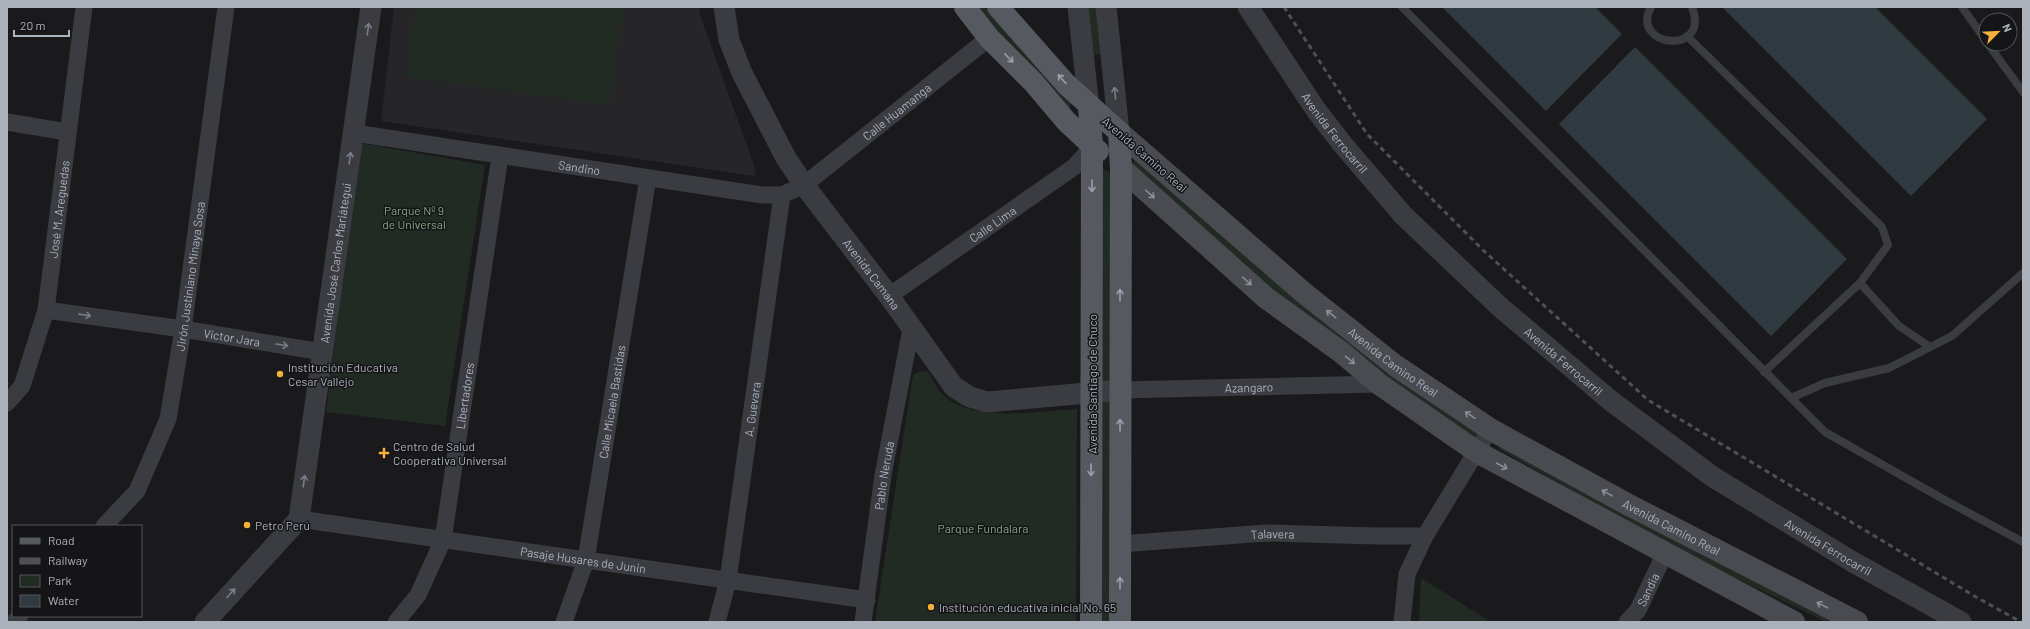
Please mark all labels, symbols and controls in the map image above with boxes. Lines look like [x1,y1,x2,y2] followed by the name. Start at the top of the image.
[14,12,69,38] scale bar
[1978,12,2018,52] north arrow
[20,18,46,32] text: 20 m
[2000,22,2015,34] text: N
[364,23,372,36] one-way arrow
[1004,53,1014,63] one-way arrow
[1058,75,1067,85] one-way arrow
[860,80,933,143] street label: Calle Huamanga
[1112,87,1119,100] one-way arrow
[1299,90,1371,176] street label: Avenida Ferrocarril
[1100,113,1190,195] street label: Avenida Camino Real
[346,152,354,165] one-way arrow
[558,157,601,177] street label: Sandino
[46,159,72,259] street label: José M. Areguedas
[1088,179,1096,192] one-way arrow
[317,182,353,344] street label: Avenida José Carlos Mariátegui
[1145,189,1155,199] one-way arrow
[172,201,207,352] street label: Jirón Justiniano Minaya Sosa
[382,203,446,231] park label: Parque Nº 9 de Universal
[966,203,1018,245] street label: Calle Lima
[841,236,903,312] street label: Avenida Camana
[1242,276,1252,285] one-way arrow
[1116,289,1124,302] one-way arrow
[1325,310,1336,319] one-way arrow
[78,311,91,319] one-way arrow
[1085,314,1099,454] street label: Avenida Santiago de Chuco
[1346,324,1441,399] street label: Avenida Camino Real
[1522,324,1606,398] street label: Avenida Ferrocarril
[203,326,261,349] street label: Víctor Jara
[275,341,288,349] one-way arrow
[596,344,628,460] street label: Calle Micaela Bastidas
[1345,355,1355,364] one-way arrow
[288,360,398,388] place label: Institución Educativa Cesar Vallejo
[453,361,476,430] street label: Libertadores
[275,369,285,379] marker: Institución Educativa Cesar Vallejo
[1224,379,1273,395] street label: Azangaro
[741,381,763,437] street label: A. Guevara
[1465,411,1476,419] one-way arrow
[1116,419,1124,432] one-way arrow
[393,439,506,467] place label: Centro de Salud Cooperativa Universal
[871,440,896,511] street label: Pablo Neruda
[378,447,390,459] marker: Centro de Salud Cooperativa Universal
[1088,463,1095,476] one-way arrow
[1496,463,1508,470] one-way arrow
[300,475,308,488] one-way arrow
[1601,489,1613,496] one-way arrow
[1620,496,1723,558] street label: Avenida Camino Real
[1783,515,1874,578] street label: Avenida Ferrocarril
[255,518,310,532] place label: Petro Perú
[242,520,252,530] marker: Petro Perú
[938,521,1028,535] park label: Parque Fundalara
[12,525,142,617] legend
[1250,526,1295,541] street label: Talavera
[48,533,75,547] text: Road
[519,544,647,575] street label: Pasaje Husares de Junin
[48,553,88,567] text: Railway
[1634,571,1662,608] street label: Sandia
[48,573,72,587] text: Park
[1116,577,1124,590] one-way arrow
[227,588,236,598] one-way arrow
[48,593,80,607] text: Water
[939,600,1116,614] place label: Institución educativa inicial No. 65
[1816,601,1828,608] one-way arrow
[926,602,936,612] marker: Institución educativa inicial No. 65

